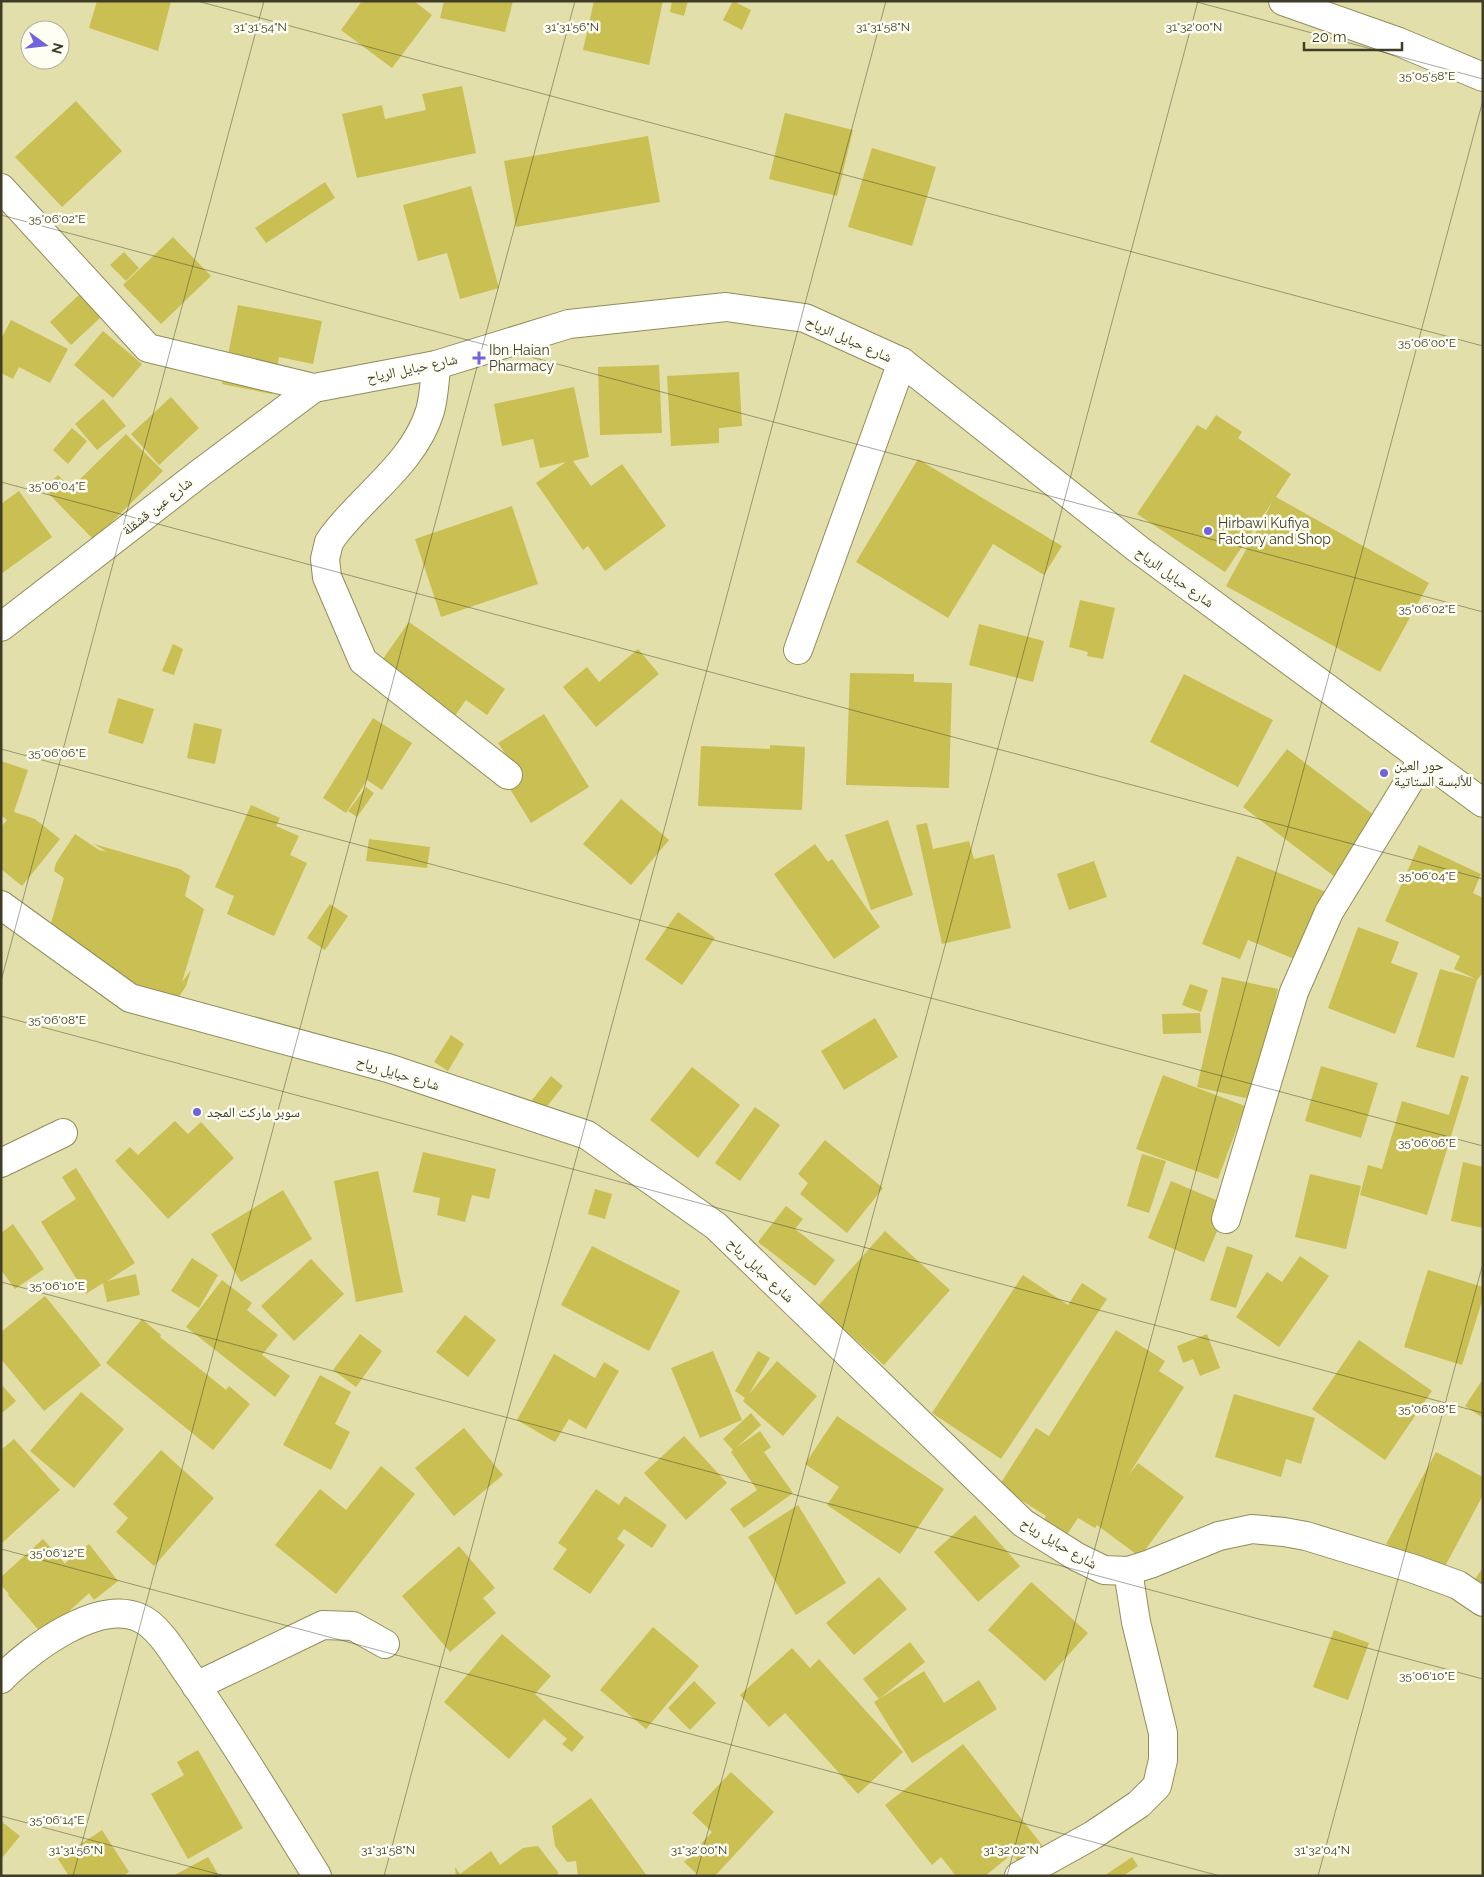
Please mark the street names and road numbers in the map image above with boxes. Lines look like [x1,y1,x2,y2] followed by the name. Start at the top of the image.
[803,313,895,367] street label: شارع حبايل الرياح
[365,351,459,387] street label: شارع حبايل الرياح
[119,474,196,540] street label: شارع عين قشقلة
[1132,543,1217,612] street label: شارع حبايل الرياح
[354,1053,441,1095] street label: شارع حبايل رياح
[723,1234,798,1307] street label: شارع حبايل رياح
[1017,1514,1100,1574] street label: شارع حبايل رياح

